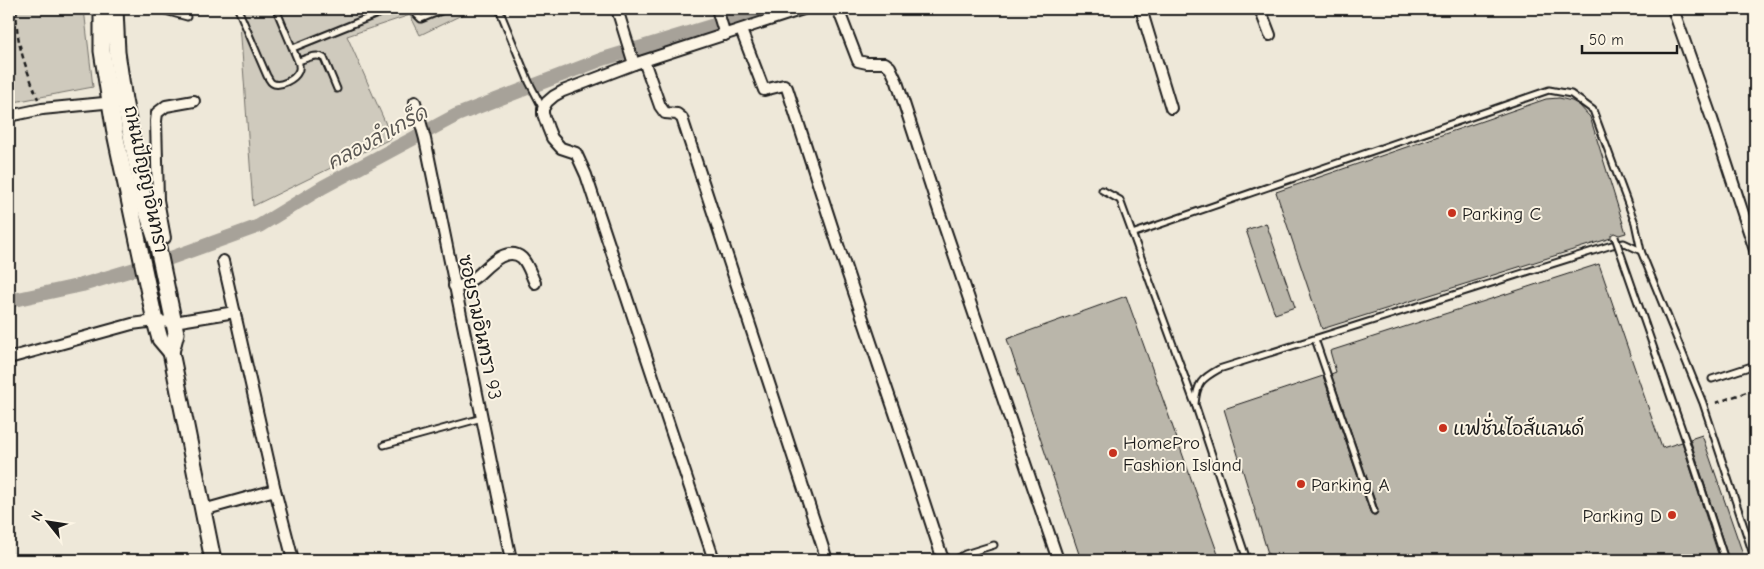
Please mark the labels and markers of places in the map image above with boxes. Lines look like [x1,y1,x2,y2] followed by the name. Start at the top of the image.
[1462,203,1542,225] place label: Parking C
[1446,207,1458,219] marker: Parking C
[1453,412,1584,440] place label: แฟชั่นไอส์แลนด์
[1437,422,1449,434] marker: แฟชั่นไอส์แลนด์
[1123,432,1242,476] place label: HomePro Fashion Island
[1107,447,1119,459] marker: HomePro Fashion Island
[1311,474,1390,496] place label: Parking A
[1295,478,1307,490] marker: Parking A
[1582,505,1662,527] place label: Parking D
[1666,509,1678,521] marker: Parking D

